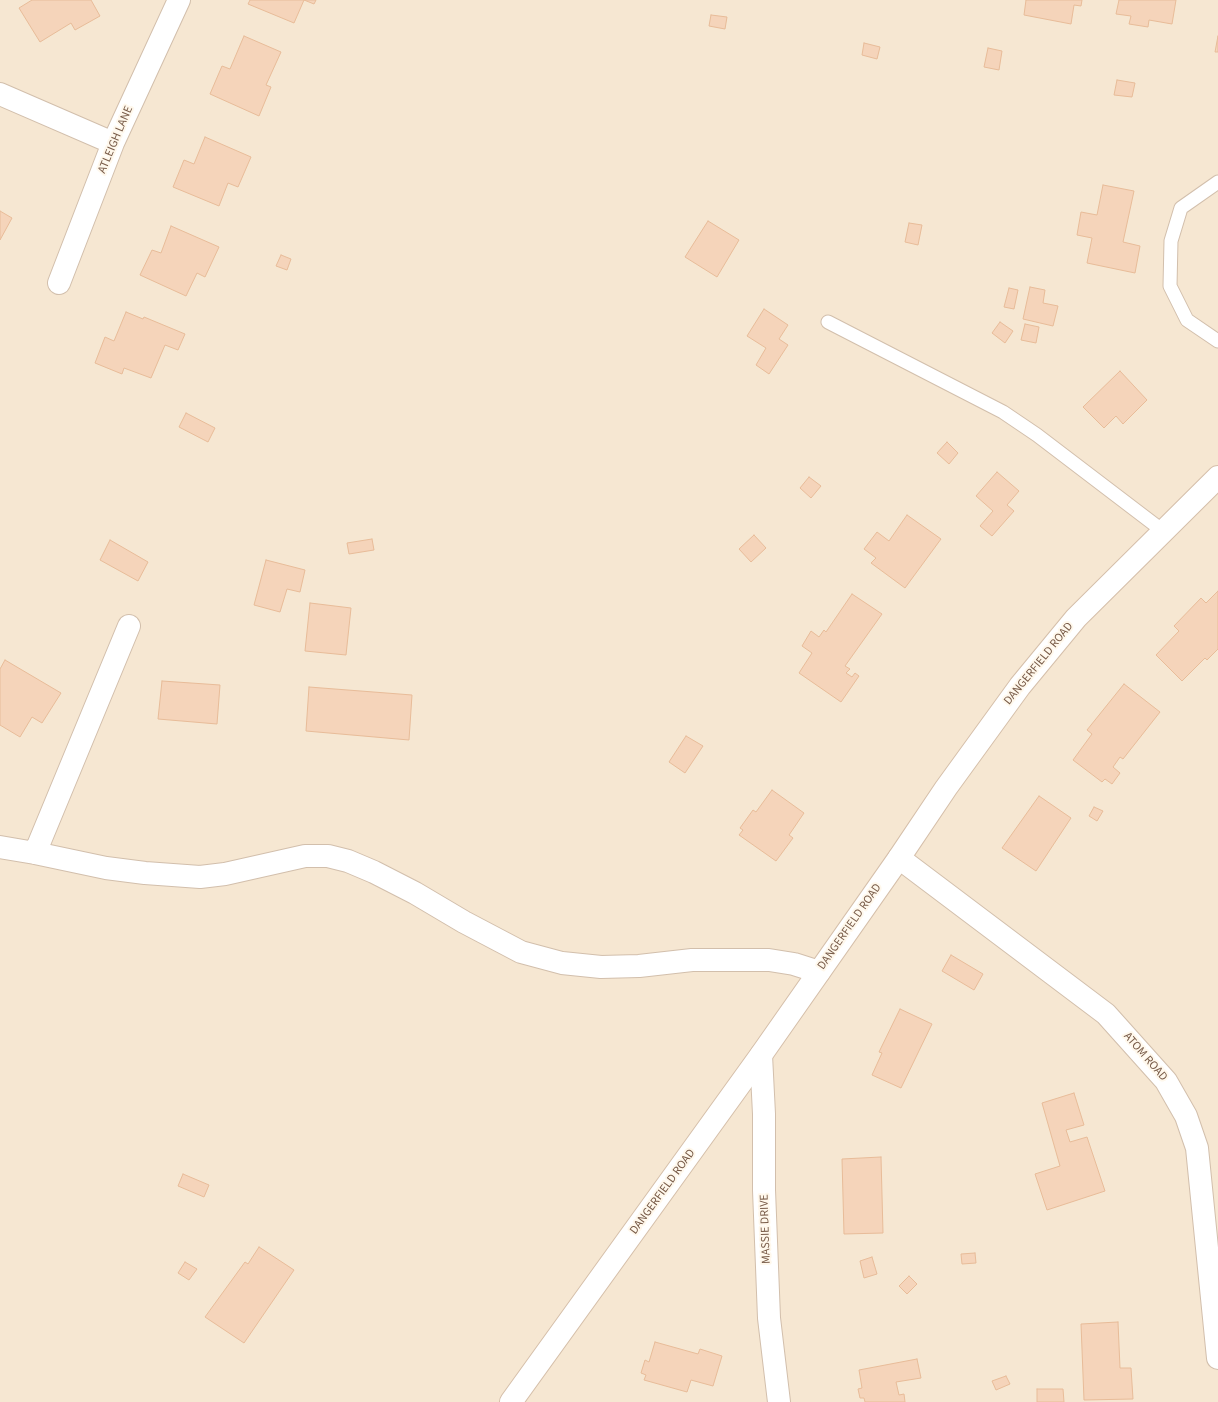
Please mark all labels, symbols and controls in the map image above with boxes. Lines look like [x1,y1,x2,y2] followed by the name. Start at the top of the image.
[95,104,137,176] street label: ATLEIGH LANE
[1001,620,1077,708] street label: DANGERFIELD ROAD
[815,881,885,973] street label: DANGERFIELD ROAD
[1120,1030,1170,1084] street label: ATOM ROAD
[627,1147,699,1237] street label: DANGERFIELD ROAD
[758,1194,774,1264] street label: MASSIE DRIVE

